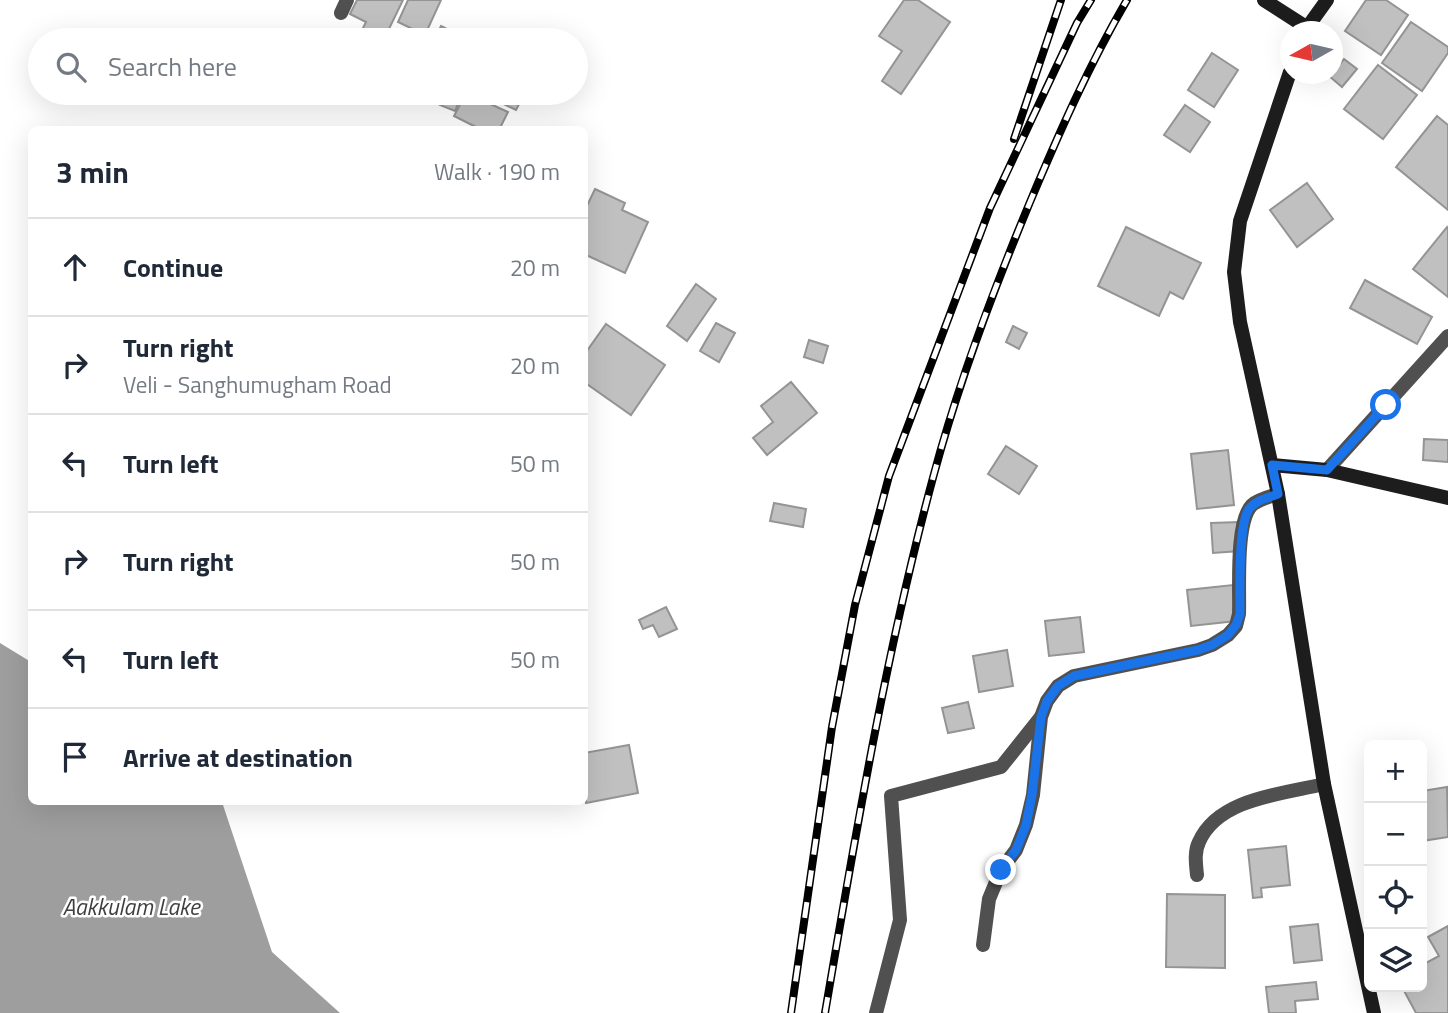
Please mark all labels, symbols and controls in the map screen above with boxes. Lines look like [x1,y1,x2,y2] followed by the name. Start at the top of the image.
[1280,21,1343,84] north arrow
[28,28,588,105] search box
[108,47,237,86] text: Search here
[52,48,90,86] icon: search
[56,149,129,195] text: 3 min
[434,154,560,189] text: Walk · 190 m
[56,248,94,286] icon: ahead
[123,248,223,287] text: Continue
[510,250,560,285] text: 20 m
[123,328,234,367] text: Turn right
[56,346,94,384] icon: right
[510,348,560,383] text: 20 m
[123,367,392,402] text: Veli - Sanghumugham Road
[1370,389,1401,420] route start
[56,444,94,482] icon: left
[123,444,218,483] text: Turn left
[510,446,560,481] text: 50 m
[56,542,94,580] icon: right
[123,542,234,581] text: Turn right
[510,544,560,579] text: 50 m
[56,640,94,678] icon: left
[123,640,218,679] text: Turn left
[510,642,560,677] text: 50 m
[56,738,94,776] icon: arrive
[123,738,353,777] text: Arrive at destination
[1364,740,1427,992] map controls
[1364,740,1427,803] button: +
[1364,803,1427,866] button: −
[985,854,1016,885] route end
[1364,866,1427,929] button: locate
[62,889,201,924] water label: Aakkulam Lake
[1364,929,1427,992] button: layers

